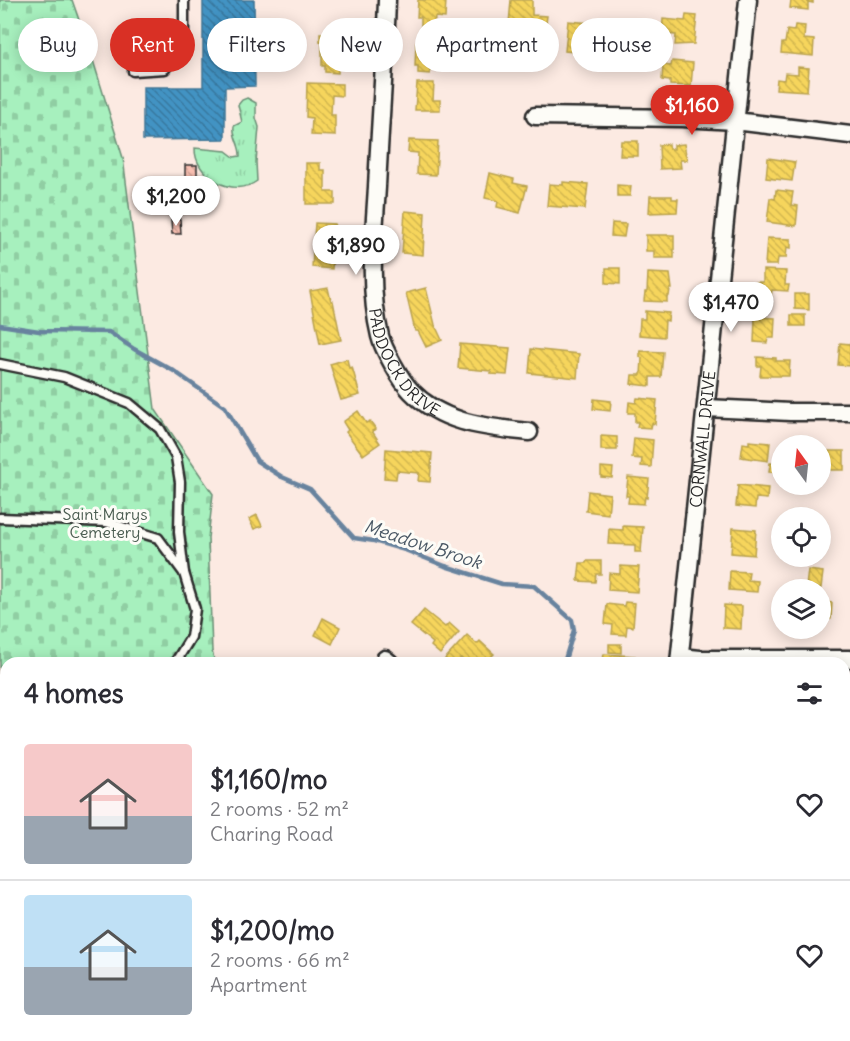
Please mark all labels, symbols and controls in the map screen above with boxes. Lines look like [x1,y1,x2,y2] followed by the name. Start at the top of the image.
[18,18,98,72] chip: Buy
[110,18,195,72] chip: Rent
[207,18,307,72] chip: Filters
[319,18,403,72] chip: New
[415,18,559,72] chip: Apartment
[571,18,673,72] chip: House
[643,85,741,136] pin: $1,160
[665,92,719,117] text: $1,160
[127,176,225,227] pin: $1,200
[146,183,206,208] text: $1,200
[307,225,405,276] pin: $1,890
[326,232,386,257] text: $1,890
[682,282,780,333] pin: $1,470
[703,289,759,314] text: $1,470
[365,307,444,421] street label: PADDOCK DRIVE
[685,370,719,509] street label: CORNWALL DRIVE
[771,435,831,495] north arrow
[771,435,831,639] map controls
[63,504,147,542] park label: Saint Marys Cemetery
[771,507,831,567] button: locate
[361,514,486,574] water label: Meadow Brook
[771,579,831,639] button: layers
[24,677,123,710] text: 4 homes
[793,677,826,710] icon: filters
[210,763,327,796] text: $1,160/mo
[72,768,144,840] icon: home
[793,788,826,821] icon: heart
[210,796,349,821] text: 2 rooms · 52 m²
[210,821,333,846] text: Charing Road
[210,914,334,947] text: $1,200/mo
[72,919,144,991] icon: home
[793,939,826,972] icon: heart
[210,947,350,972] text: 2 rooms · 66 m²
[210,972,307,997] text: Apartment

